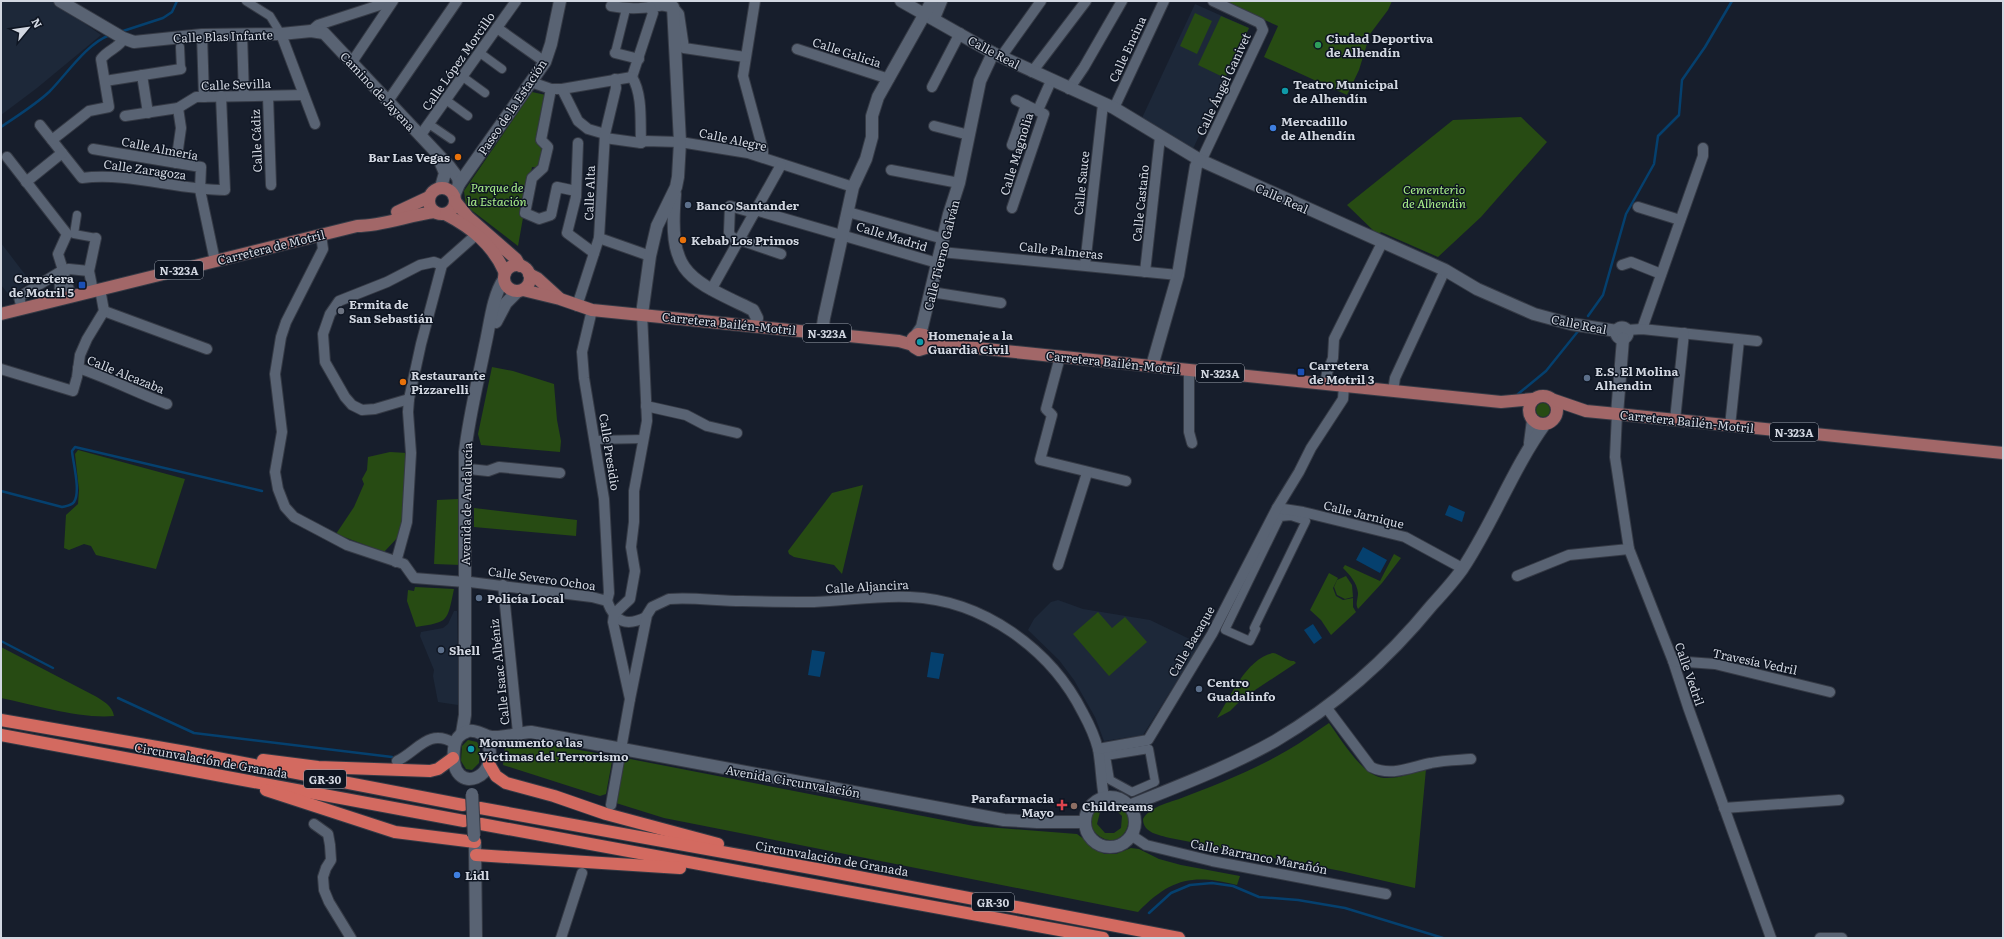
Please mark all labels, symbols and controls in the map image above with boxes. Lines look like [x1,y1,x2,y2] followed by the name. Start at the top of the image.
[8,8,48,48] north arrow
[417,8,499,114] street label: Calle López Morcillo
[1104,12,1150,85] street label: Calle Encina
[28,15,47,31] text: N
[173,25,273,47] street label: Calle Blas Infante
[1326,29,1433,61] place label: Ciudad Deportiva de Alhendín
[1191,30,1255,138] street label: Calle Ángel Ganivet
[965,31,1023,73] street label: Calle Real
[810,32,884,72] street label: Calle Galicia
[1313,40,1323,50] marker: Ciudad Deportiva de Alhendín
[336,47,420,135] street label: Camino de Jayena
[473,55,551,159] street label: Paseo de la Estación
[201,74,272,94] street label: Calle Sevilla
[1293,75,1399,107] place label: Teatro Municipal de Alhendín
[1280,86,1290,96] marker: Teatro Municipal de Alhendín
[246,109,266,173] street label: Calle Cádiz
[995,110,1037,197] street label: Calle Magnolia
[1281,112,1356,144] place label: Mercadillo de Alhendín
[698,123,768,155] street label: Calle Alegre
[1268,123,1278,133] marker: Mercadillo de Alhendín
[120,132,200,164] street label: Calle Almería
[368,148,450,166] place label: Bar Las Vegas
[1069,150,1093,216] street label: Calle Sauce
[453,152,463,162] marker: Bar Las Vegas
[102,154,188,184] street label: Calle Zaragoza
[1127,164,1153,242] street label: Calle Castaño
[579,165,599,221] street label: Calle Alta
[467,178,527,210] park label: Parque de la Estación
[1253,178,1311,218] street label: Calle Real
[1402,180,1466,212] park label: Cementerio de Alhendín
[696,196,800,214] place label: Banco Santander
[919,198,963,312] street label: Calle Tierno Galván
[683,200,693,210] marker: Banco Santander
[854,217,931,256] street label: Calle Madrid
[215,225,327,269] street label: Carretera de Motril
[691,231,799,249] place label: Kebab Los Primos
[678,235,688,245] marker: Kebab Los Primos
[1018,237,1104,263] street label: Calle Palmeras
[155,261,203,279] road number: N-323A
[9,269,74,301] place label: Carretera de Motril 5
[77,280,87,290] marker: Carretera de Motril 5
[349,295,434,327] place label: Ermita de San Sebastián
[336,306,346,316] marker: Ermita de San Sebastián
[661,307,797,339] street label: Carretera Bailén-Motril
[1550,310,1608,338] street label: Calle Real
[803,324,851,342] road number: N-323A
[928,326,1013,358] place label: Homenaje a la Guardia Civil
[915,337,925,347] marker: Homenaje a la Guardia Civil
[1045,346,1181,378] street label: Carretera Bailén-Motril
[85,350,168,398] street label: Calle Alcazaba
[1309,356,1375,388] place label: Carretera de Motril 3
[1595,362,1679,394] place label: E.S. El Molina Alhendin
[1196,364,1244,382] road number: N-323A
[411,366,486,398] place label: Restaurante Pizzarelli
[1296,367,1306,377] marker: Carretera de Motril 3
[1582,373,1592,383] marker: E.S. El Molina Alhendin
[398,377,408,387] marker: Restaurante Pizzarelli
[1619,405,1755,437] street label: Carretera Bailén-Motril
[595,412,625,492] street label: Calle Presidio
[1770,423,1818,441] road number: N-323A
[456,442,476,566] street label: Avenida de Andalucía
[1322,495,1406,533] street label: Calle Jarnique
[487,562,598,595] street label: Calle Severo Ochoa
[825,575,910,597] street label: Calle Aljancira
[487,589,565,607] place label: Policía Local
[474,593,484,603] marker: Policía Local
[1163,602,1219,680] street label: Calle Bacaque
[484,618,514,726] street label: Calle Isaac Albéniz
[1671,640,1709,708] street label: Calle Vedril
[449,641,481,659] place label: Shell
[1711,643,1799,679] street label: Travesía Vedril
[436,645,446,655] marker: Shell
[1207,673,1276,705] place label: Centro Guadalinfo
[1194,684,1204,694] marker: Centro Guadalinfo
[479,733,629,765] place label: Monumento a las Víctimas del Terrorismo
[133,738,289,782] street label: Circunvalación de Granada
[466,744,476,754] marker: Monumento a las Víctimas del Terrorismo
[724,760,862,802] street label: Avenida Circunvalación
[304,770,346,788] road number: GR-30
[971,789,1055,821] place label: Parafarmacia Mayo
[1082,797,1153,815] place label: Childreams
[1057,800,1067,810] marker: Parafarmacia Mayo
[1069,801,1079,811] marker: Childreams
[1189,834,1329,878] street label: Calle Barranco Marañón
[754,836,910,880] street label: Circunvalación de Granada
[465,866,490,884] place label: Lidl
[452,870,462,880] marker: Lidl
[972,893,1014,911] road number: GR-30

